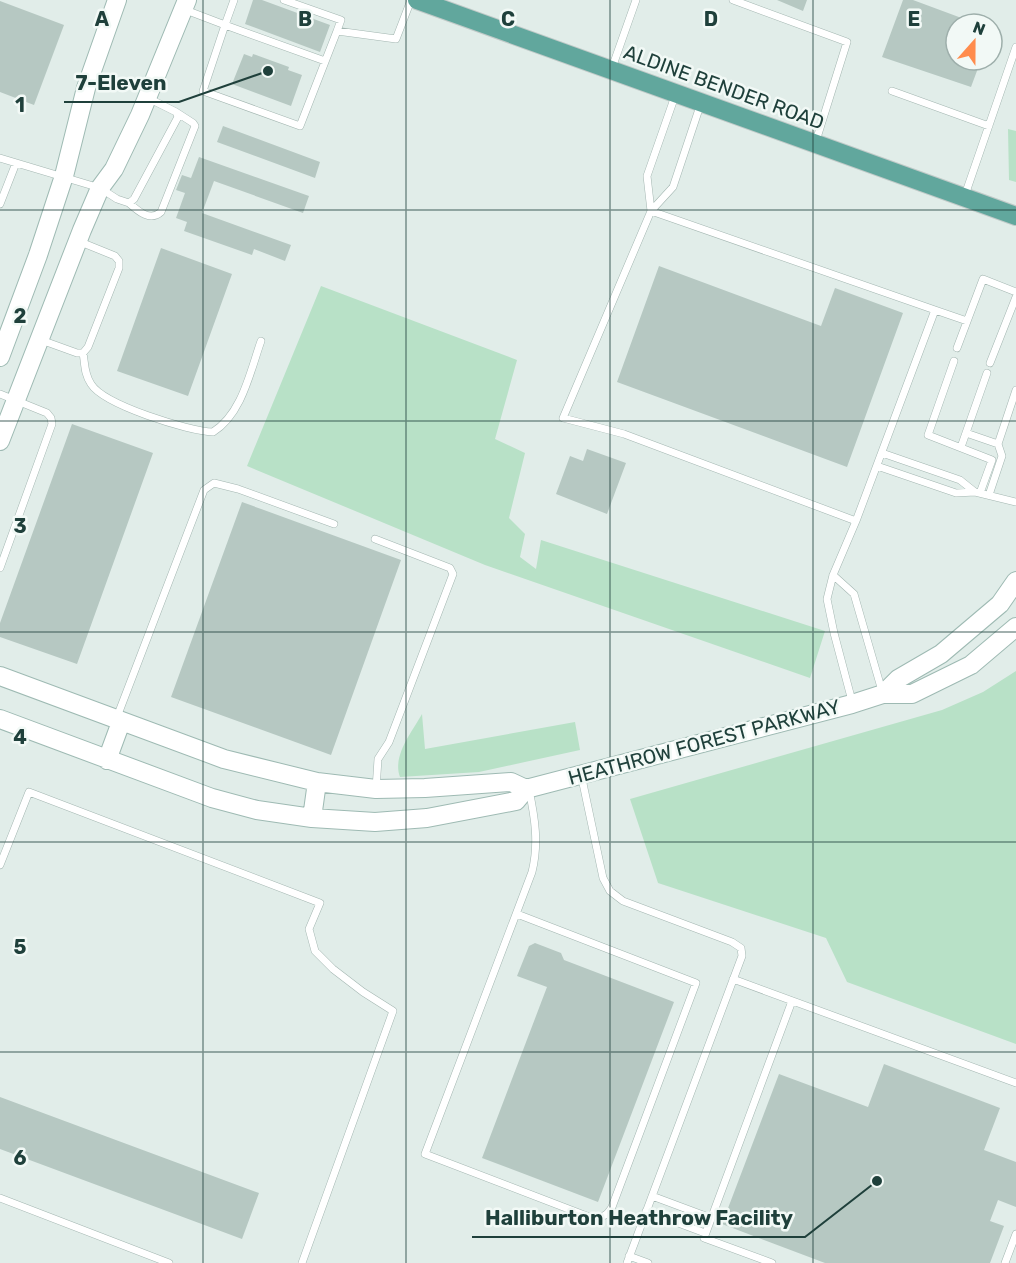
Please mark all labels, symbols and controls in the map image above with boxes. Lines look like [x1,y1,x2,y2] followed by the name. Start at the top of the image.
[95,7,110,31] text: A
[298,7,312,31] text: B
[501,7,515,31] text: C
[704,7,718,31] text: D
[908,7,920,31] text: E
[944,12,1004,72] north arrow
[970,18,988,39] text: N
[620,40,828,134] street label: ALDINE BENDER ROAD
[64,63,179,102] callout: 7-Eleven
[76,70,166,95] text: 7-Eleven
[15,93,25,117] text: 1
[14,304,27,328] text: 2
[13,514,27,538] text: 3
[565,694,843,790] street label: HEATHROW FOREST PARKWAY
[13,725,27,749] text: 4
[14,935,27,959] text: 5
[13,1146,27,1170] text: 6
[472,1198,805,1237] callout: Halliburton Heathrow Facility
[485,1205,793,1230] text: Halliburton Heathrow Facility

